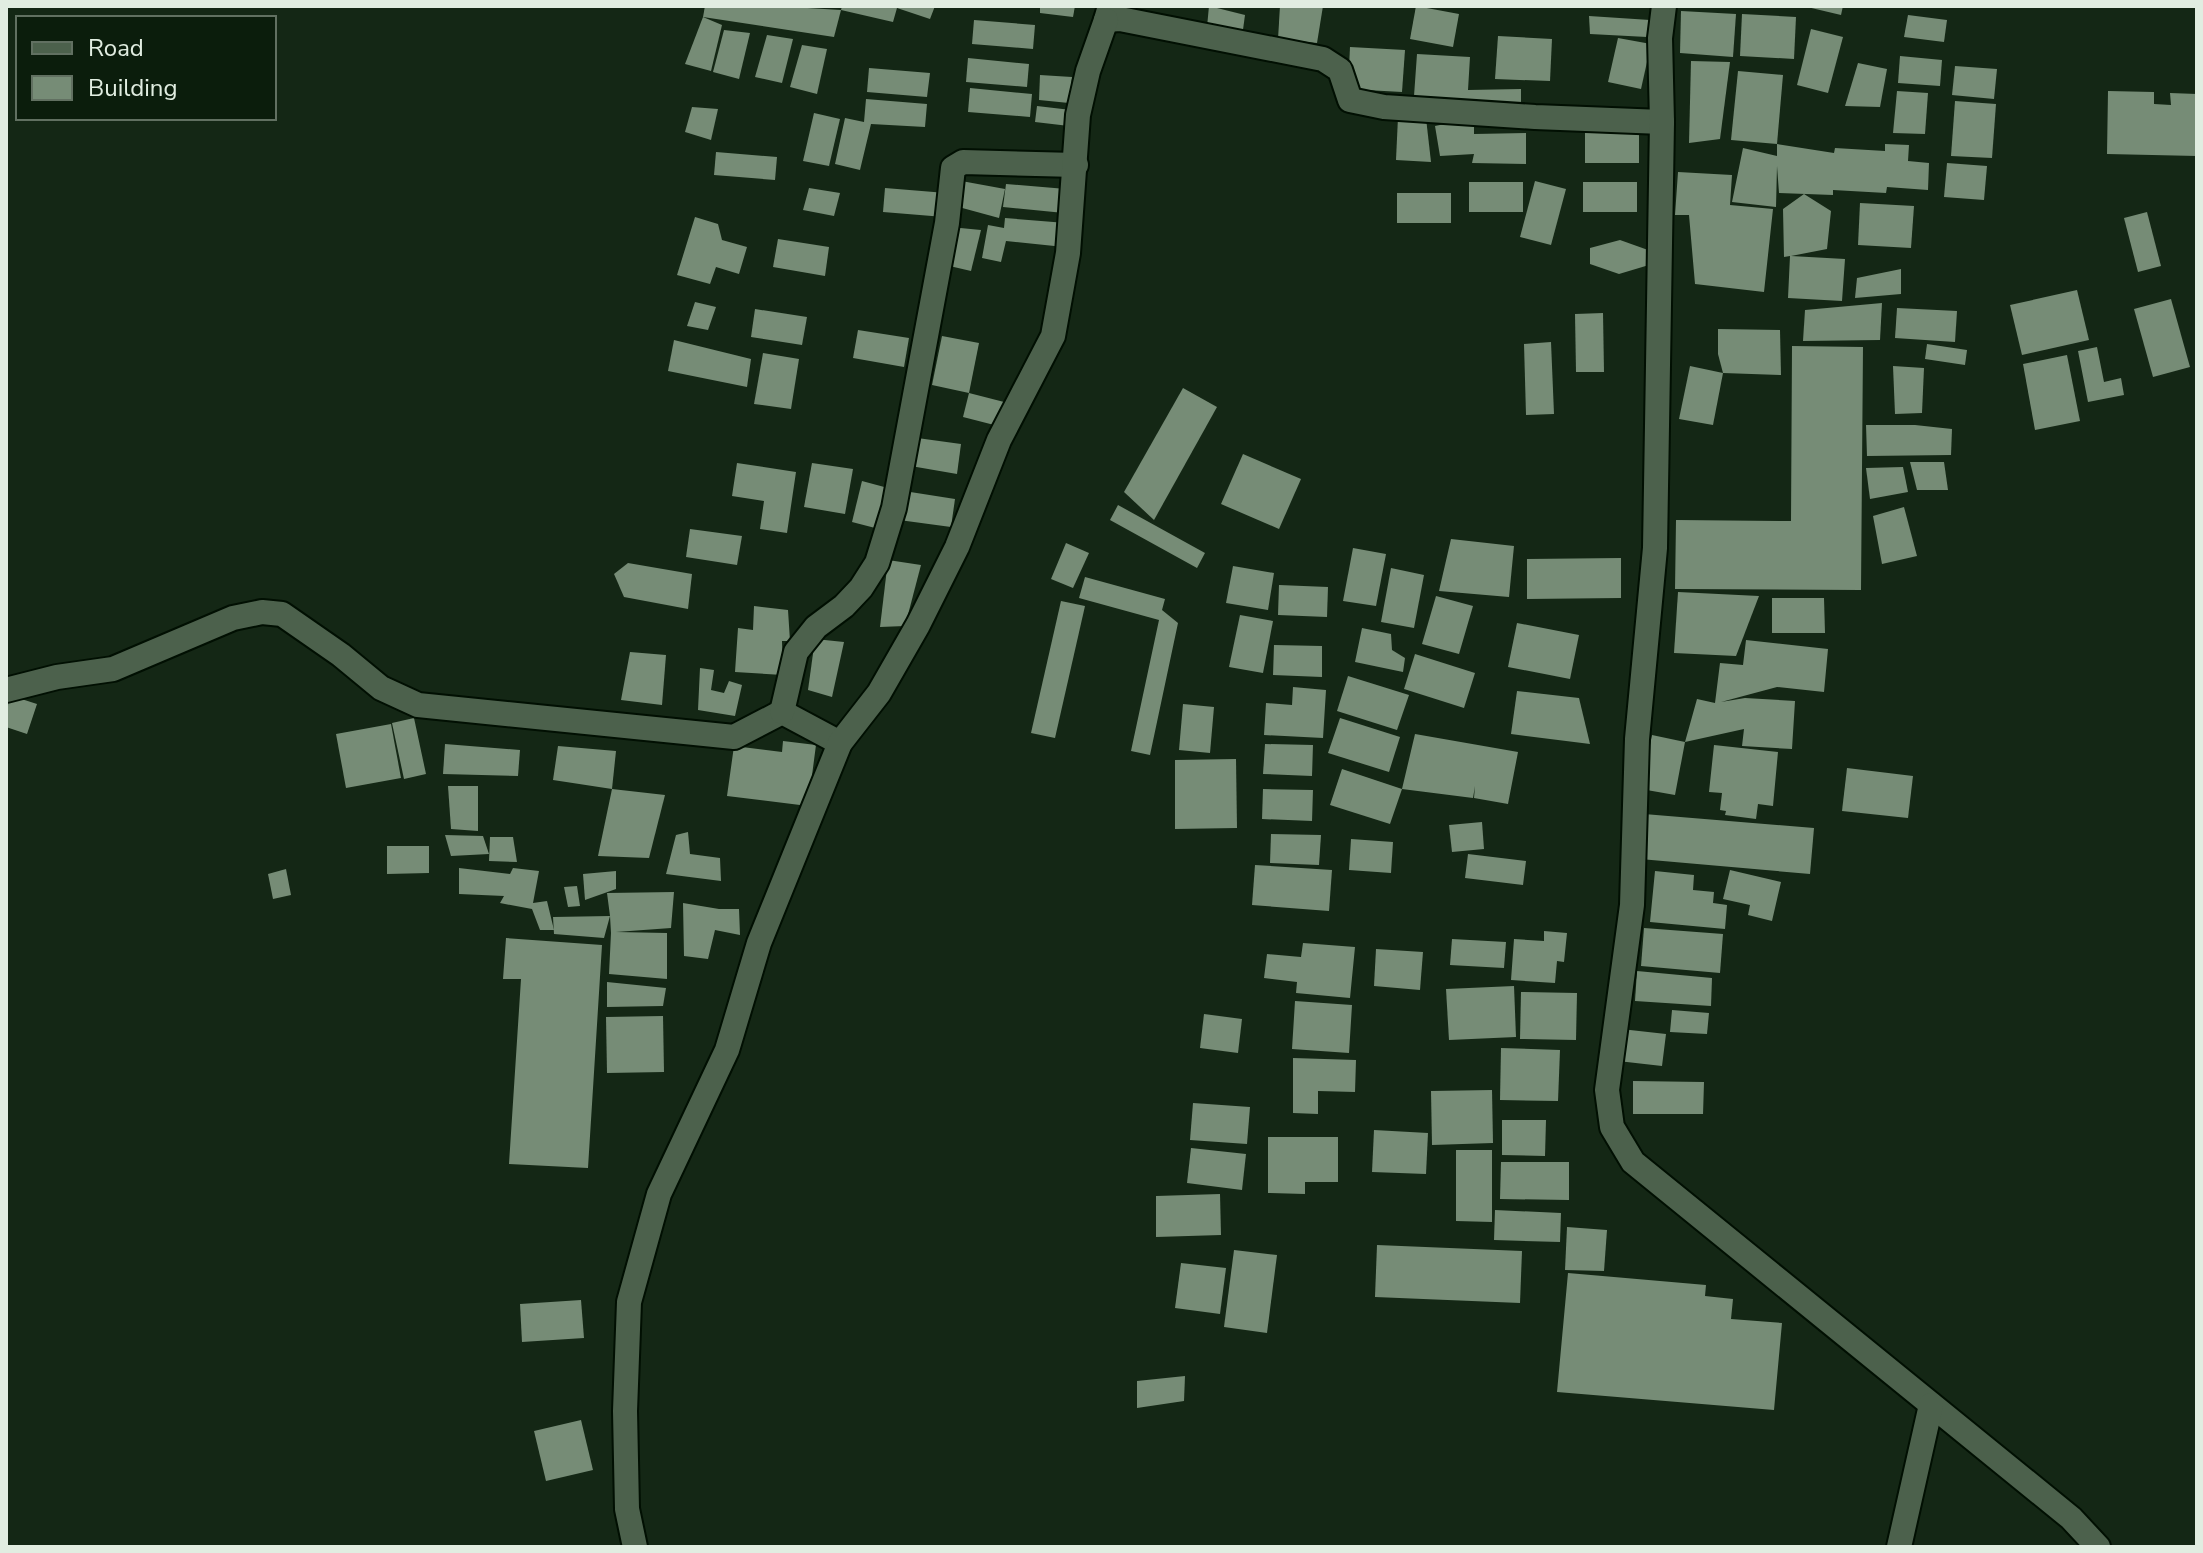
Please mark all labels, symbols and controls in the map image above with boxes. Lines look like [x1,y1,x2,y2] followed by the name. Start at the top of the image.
[16,16,276,120] legend
[88,32,144,64] text: Road
[88,72,178,104] text: Building

